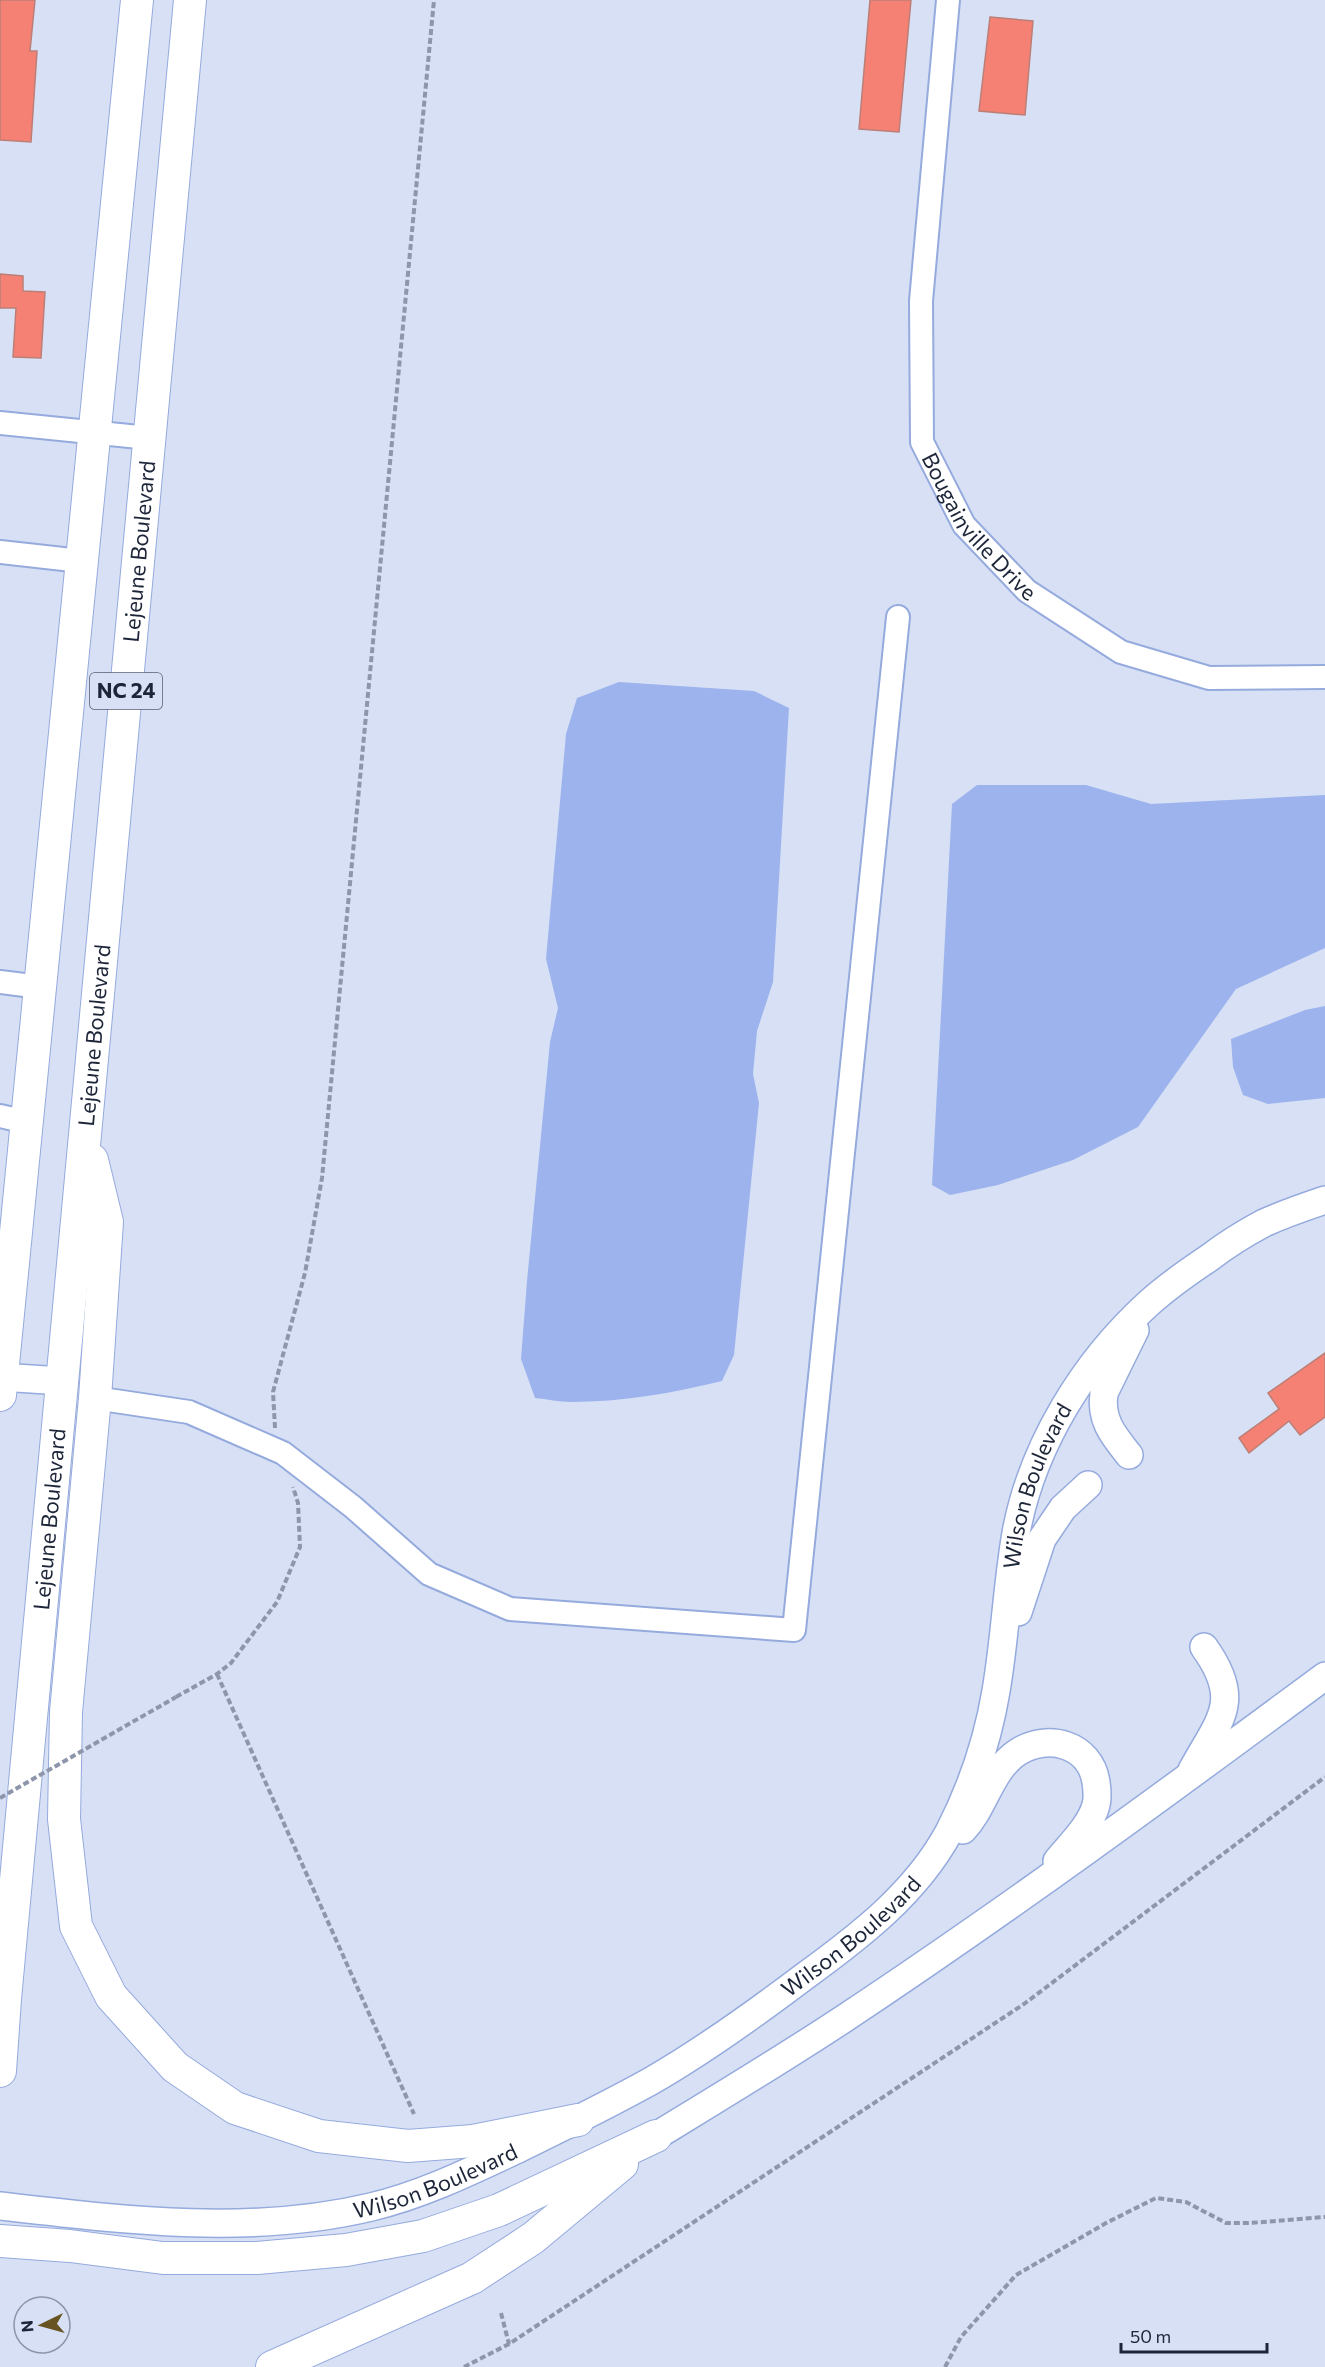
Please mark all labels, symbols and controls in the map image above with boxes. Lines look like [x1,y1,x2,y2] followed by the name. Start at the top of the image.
[917,448,1041,606] street label: Bougainville Drive
[117,459,160,643] street label: Lejeune Boulevard
[90,673,162,709] road number: NC 24
[72,943,116,1127] street label: Lejeune Boulevard
[997,1398,1077,1570] street label: Wilson Boulevard
[27,1427,71,1611] street label: Lejeune Boulevard
[776,1870,926,2002] street label: Wilson Boulevard
[350,2137,521,2224] street label: Wilson Boulevard
[12,2295,72,2355] north arrow
[1121,2316,1266,2354] scale bar
[17,2320,37,2333] text: N
[1130,2325,1171,2347] text: 50 m

